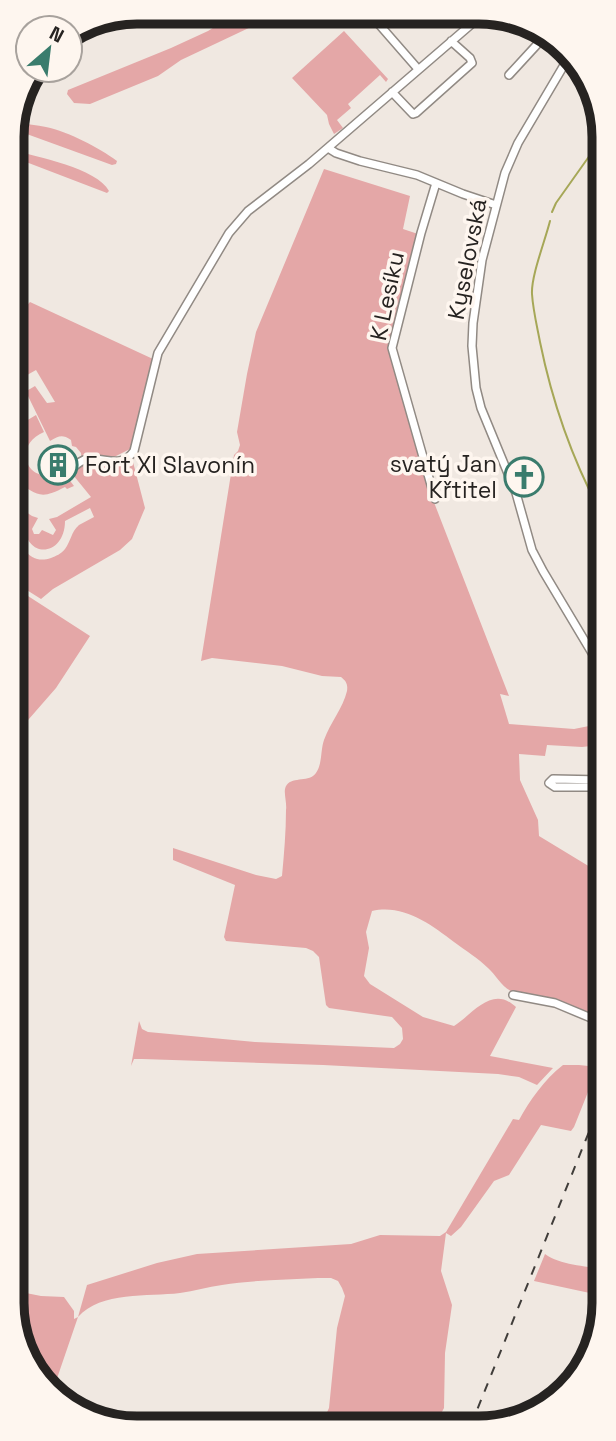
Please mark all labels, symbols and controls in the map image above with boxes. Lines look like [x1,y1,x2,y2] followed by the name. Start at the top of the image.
[14,14,84,84] north arrow
[45,20,68,48] text: N
[441,196,493,322] street label: Kyselovská
[363,249,411,343] street label: K Lesíku
[37,444,79,486] building icon: Fort XI Slavonín
[390,449,497,505] place label: svatý Jan Křtitel
[85,450,255,480] place label: Fort XI Slavonín
[503,456,545,498] church icon: svatý Jan Křtitel

